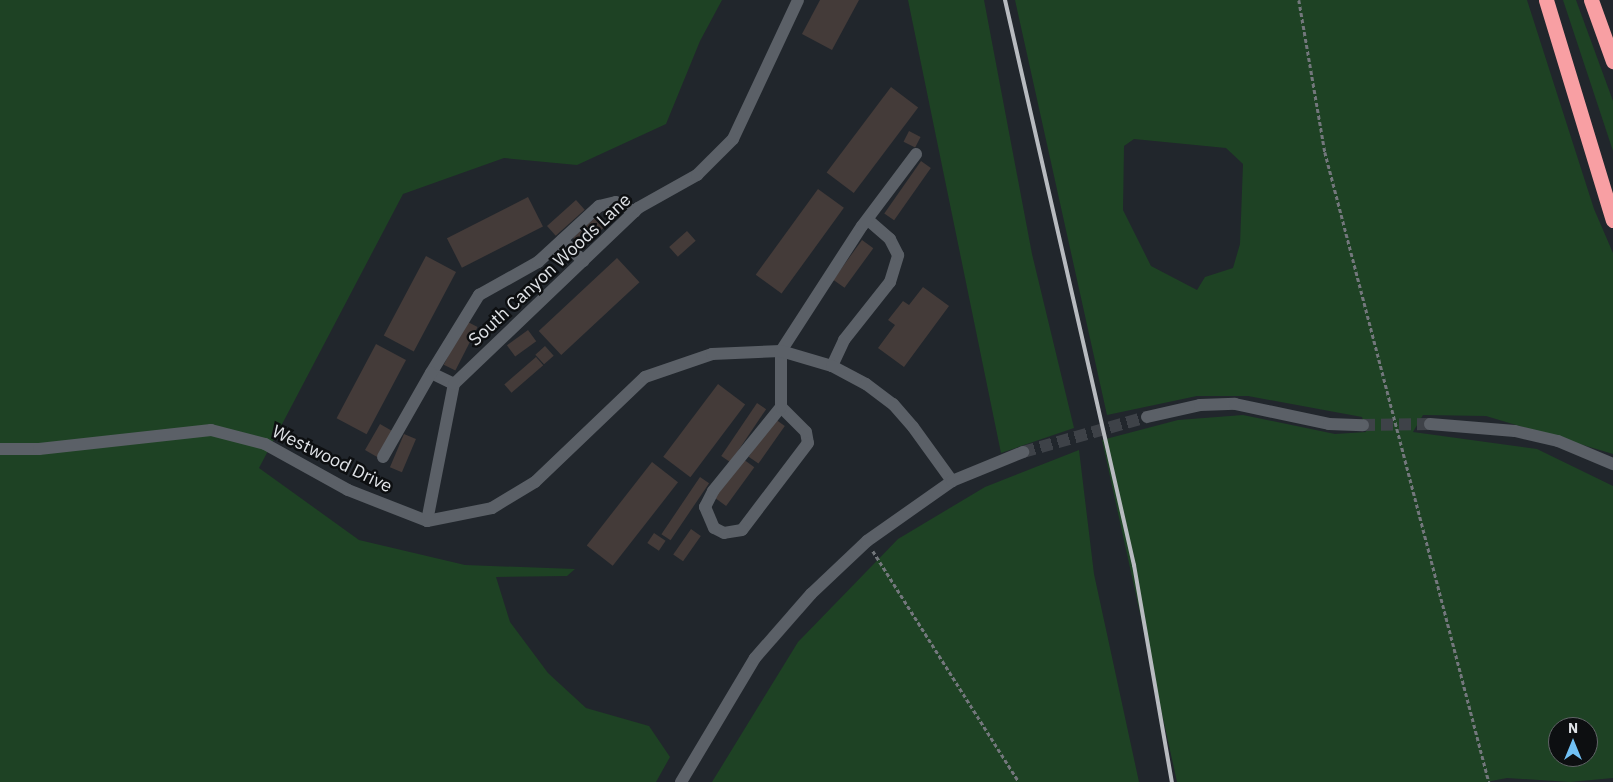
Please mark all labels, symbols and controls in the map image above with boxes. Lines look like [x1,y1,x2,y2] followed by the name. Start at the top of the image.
[464,189,636,351] street label: South Canyon Woods Lane
[268,421,396,497] street label: Westwood Drive
[1548,717,1598,767] north arrow
[1568,719,1578,737] text: N

